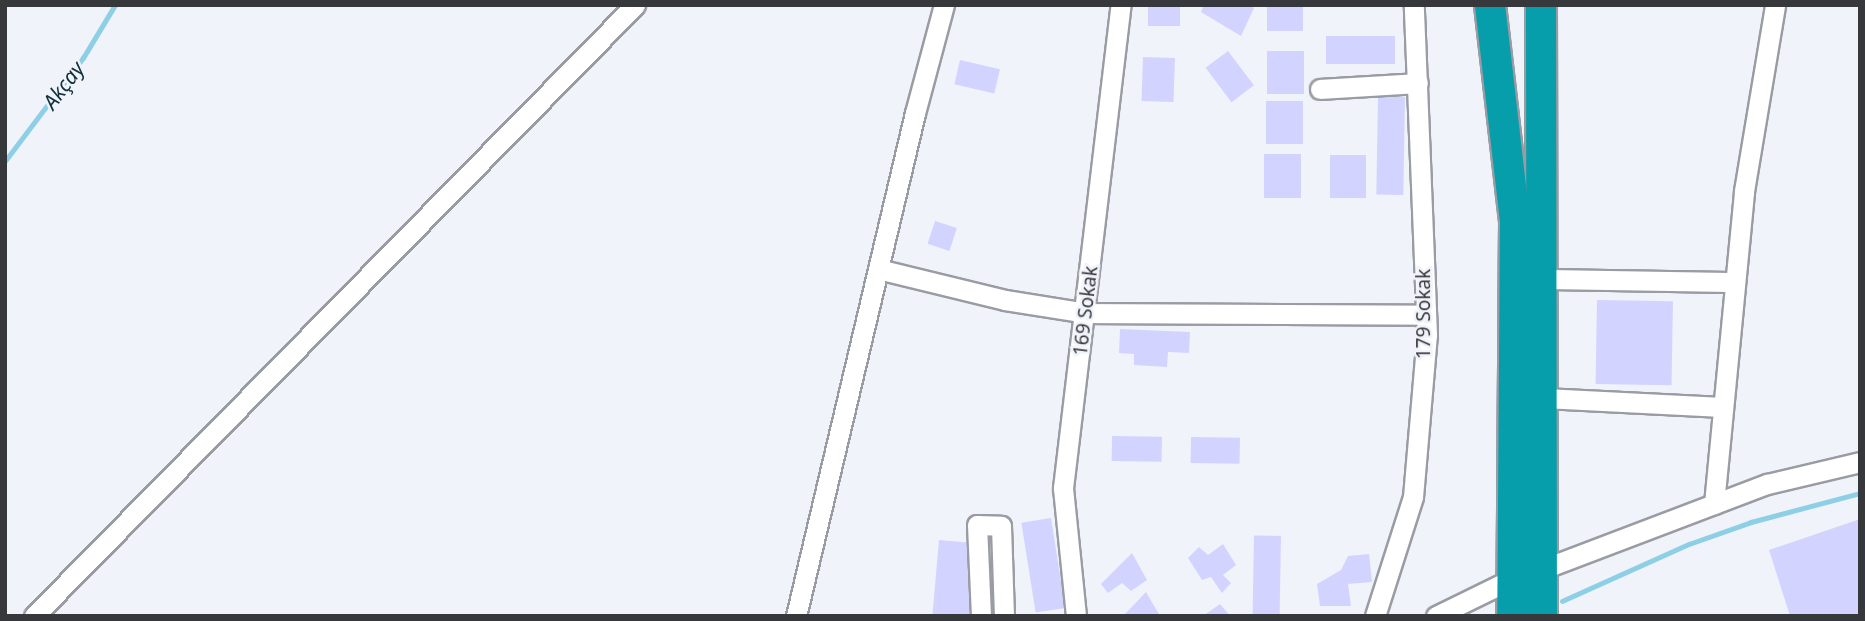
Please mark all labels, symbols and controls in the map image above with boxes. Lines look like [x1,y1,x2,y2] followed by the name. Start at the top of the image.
[37,56,89,114] water label: Akçay
[1069,265,1103,357] street label: 169 Sokak
[1413,269,1435,359] street label: 179 Sokak

